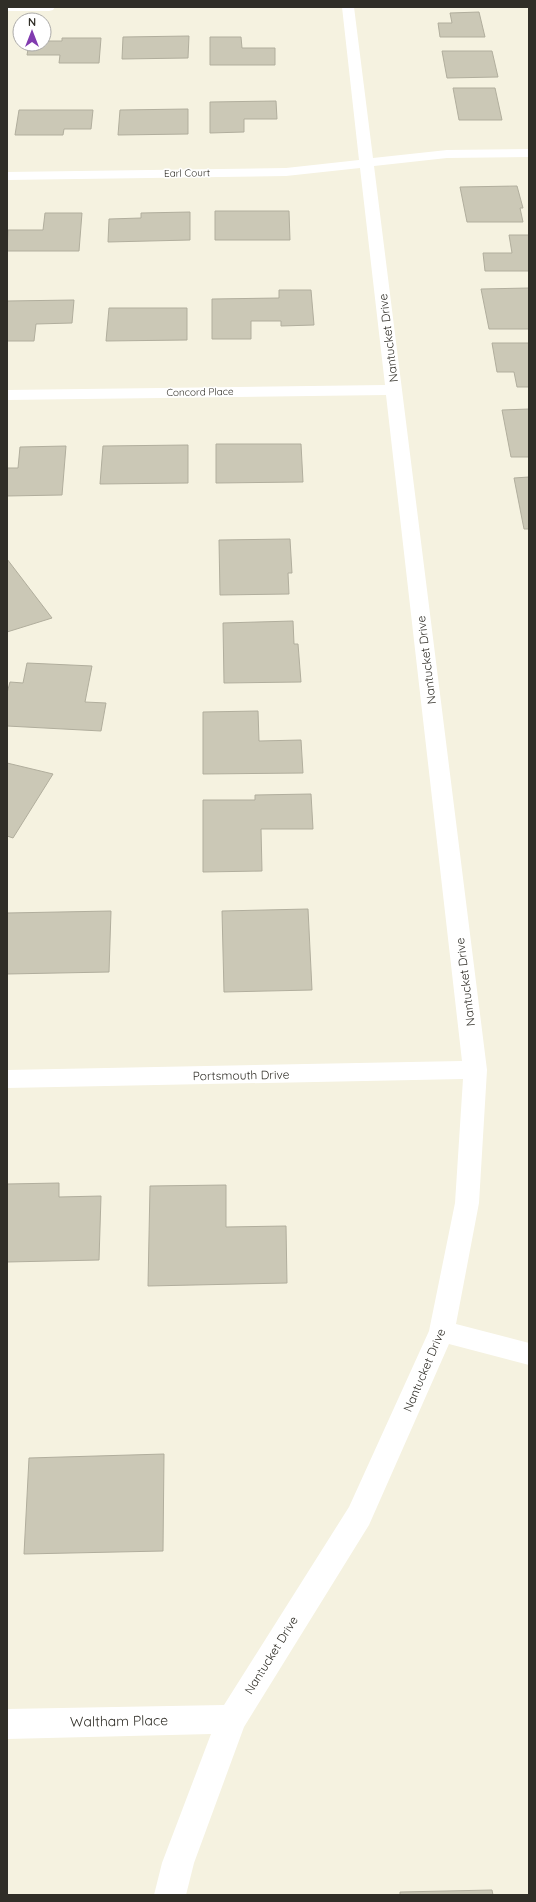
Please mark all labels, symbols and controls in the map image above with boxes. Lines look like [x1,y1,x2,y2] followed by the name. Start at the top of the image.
[12,12,52,52] north arrow
[28,15,36,29] text: N
[164,166,211,180] street label: Earl Court
[375,293,401,383] street label: Nantucket Drive
[166,385,234,399] street label: Concord Place
[413,615,439,705] street label: Nantucket Drive
[452,937,478,1027] street label: Nantucket Drive
[192,1067,290,1083] street label: Portsmouth Drive
[400,1326,448,1414] street label: Nantucket Drive
[241,1613,301,1697] street label: Nantucket Drive
[70,1711,168,1731] street label: Waltham Place

